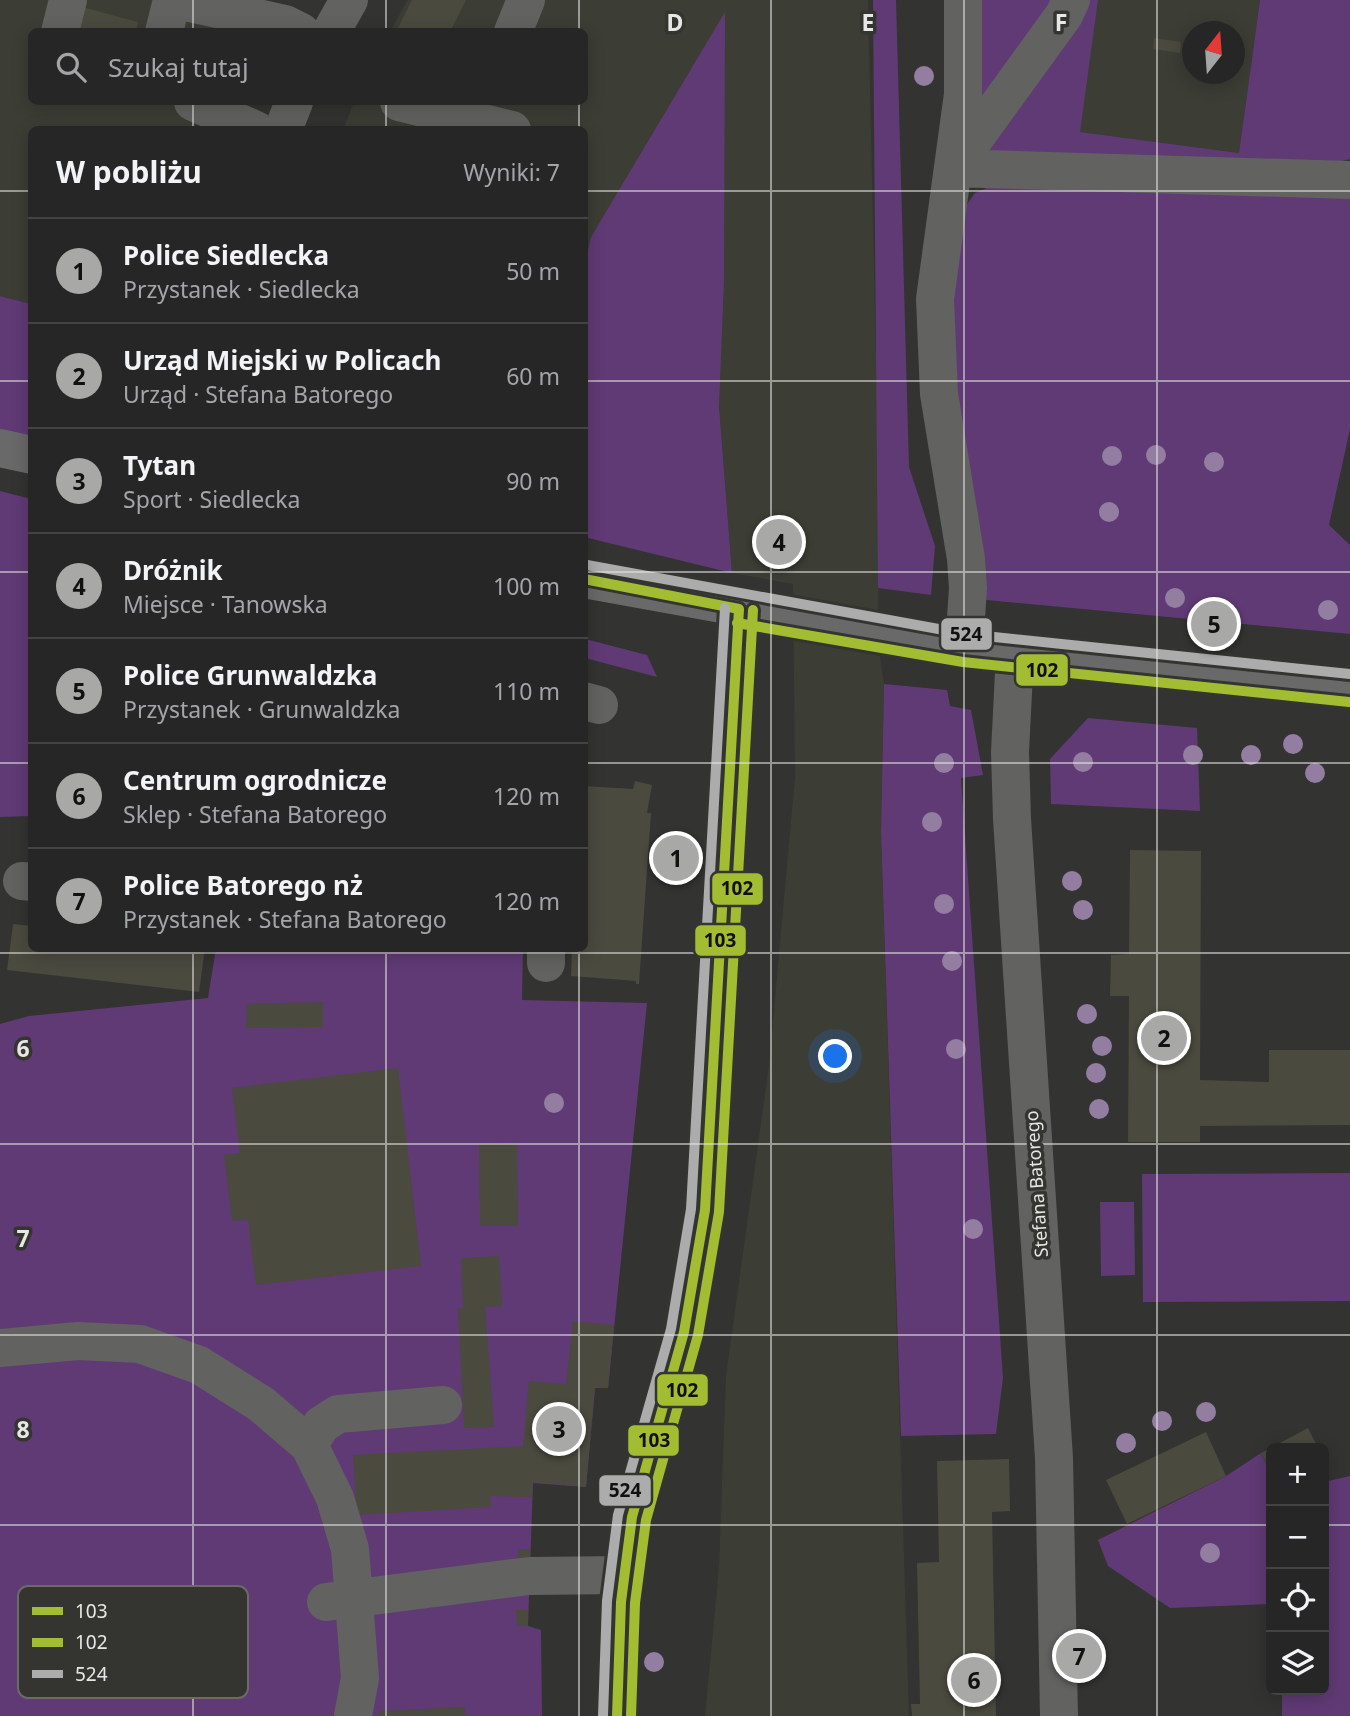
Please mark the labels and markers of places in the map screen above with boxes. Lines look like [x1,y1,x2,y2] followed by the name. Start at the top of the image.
[756,516,802,568] pin: 4
[1191,598,1237,650] pin: 5
[653,832,699,884] pin: 1
[1141,1012,1187,1064] pin: 2
[536,1403,582,1455] pin: 3
[1056,1630,1102,1682] pin: 7
[951,1654,997,1706] pin: 6

